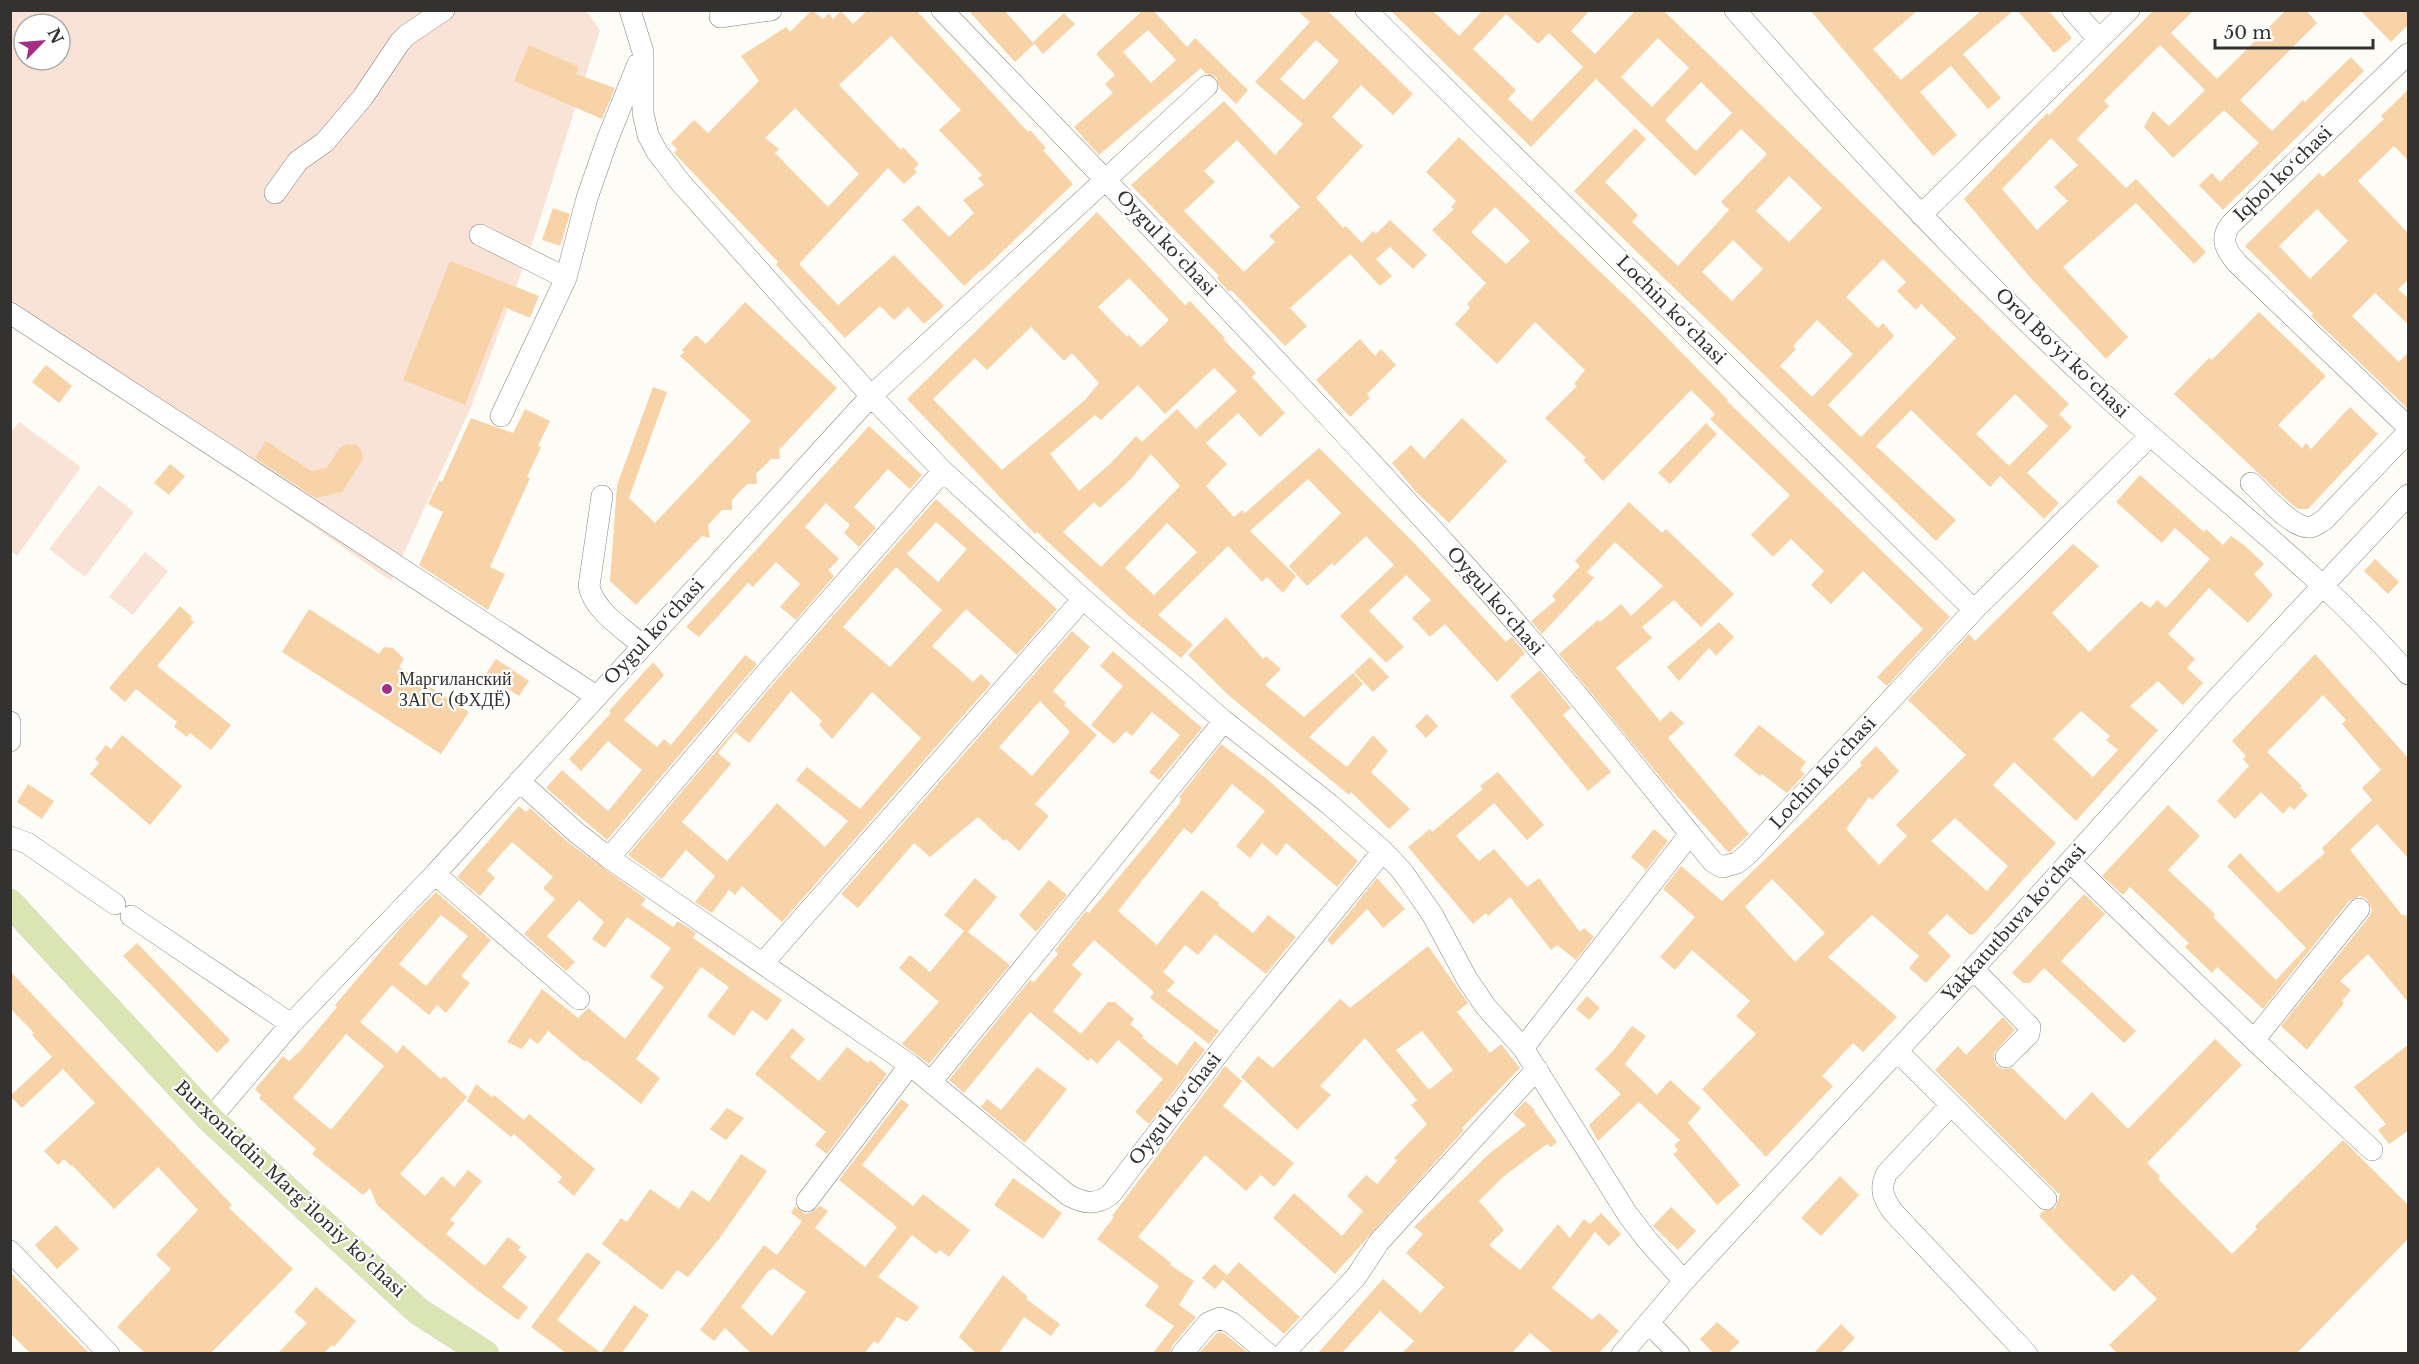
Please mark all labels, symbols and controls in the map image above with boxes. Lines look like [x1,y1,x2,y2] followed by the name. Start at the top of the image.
[12,12,72,72] north arrow
[2215,12,2372,50] scale bar
[2224,22,2272,44] text: 50 m
[43,25,68,47] text: N
[2229,122,2337,226] street label: Iqbol koʻchasi
[1111,186,1221,300] street label: Oygul koʻchasi
[1612,251,1730,369] street label: Lochin koʻchasi
[1991,284,2133,422] street label: Orol Boʻyi koʻchasi
[1442,542,1548,660] street label: Oygul koʻchasi
[599,575,709,689] street label: Oygul koʻchasi
[399,668,512,711] place label: Маргиланский ЗАГС (ФХДЁ)
[380,682,394,696] marker: Маргиланский ЗАГС (ФХДЁ)
[1765,712,1881,834] street label: Lochin koʻchasi
[1937,840,2090,1007] street label: Yakkatutbuva koʻchasi
[1124,1048,1226,1170] street label: Oygul koʻchasi
[170,1076,410,1302] street label: Burxoniddin Marg’iloniy ko’chasi

